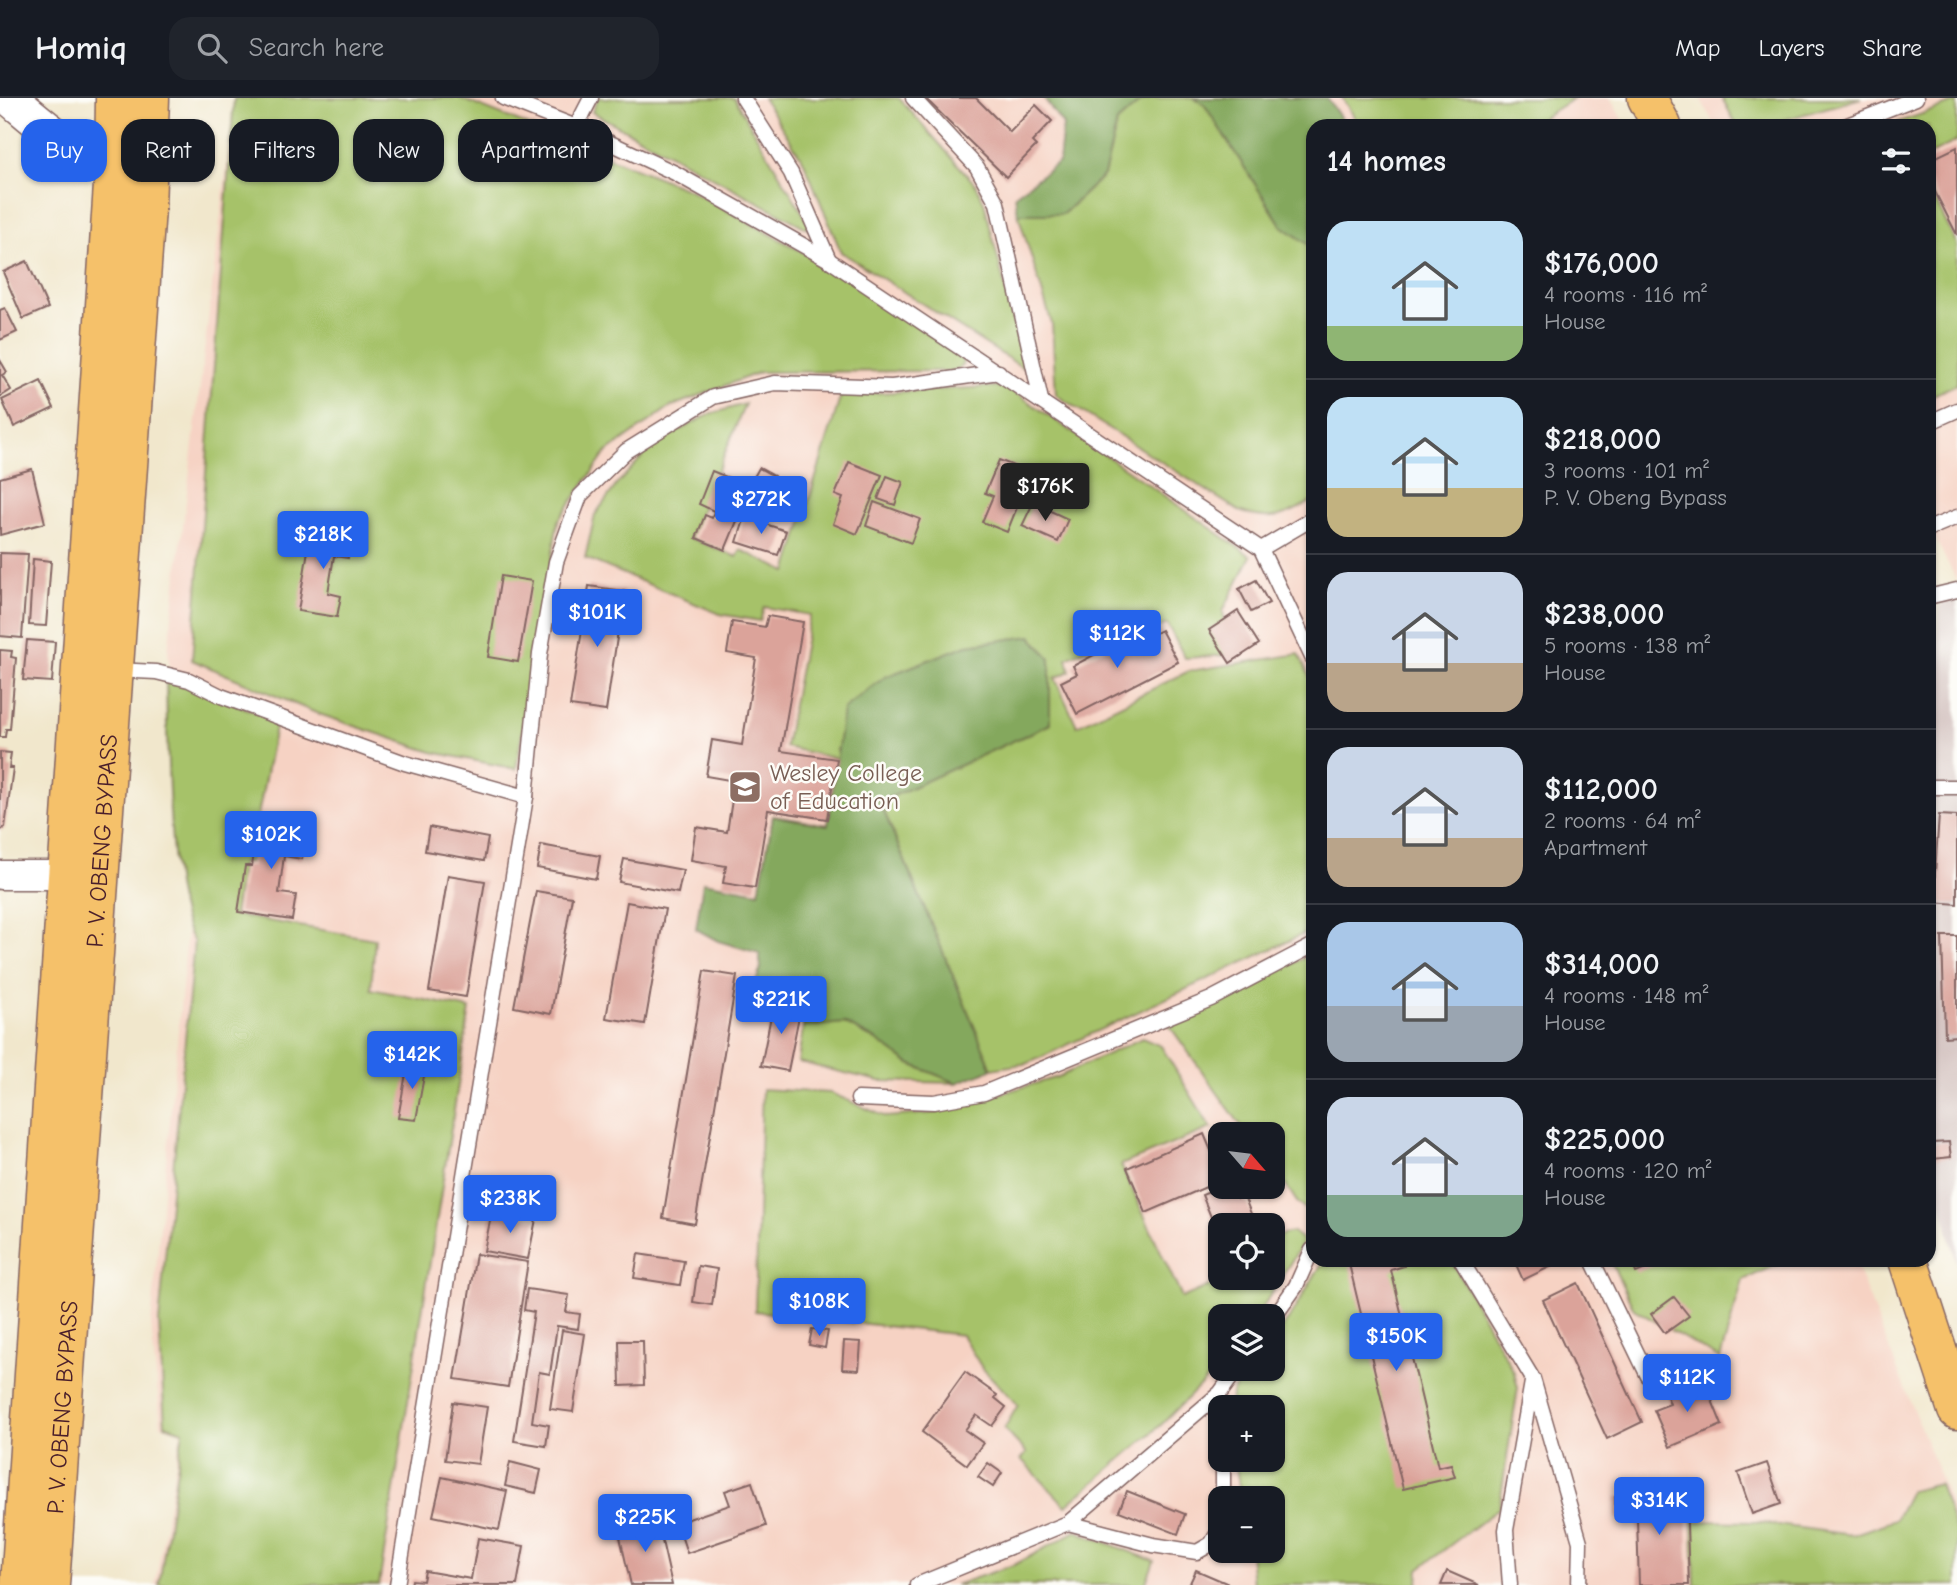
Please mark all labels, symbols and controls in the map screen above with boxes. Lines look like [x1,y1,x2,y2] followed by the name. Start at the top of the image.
[169,17,659,80] search box
[35,29,127,67] text: Homiq
[193,29,231,67] icon: search
[249,33,384,63] text: Search here
[1675,34,1721,62] text: Map
[1759,34,1824,62] text: Layers
[1862,34,1922,62] text: Share
[21,119,107,182] chip: Buy
[121,119,215,182] chip: Rent
[229,119,339,182] chip: Filters
[353,119,444,182] chip: New
[458,119,613,182] chip: Apartment
[1877,142,1915,180] icon: filters
[1327,144,1446,179] text: 14 homes
[1544,246,1659,281] text: $176,000
[1383,249,1467,333] icon: home
[1544,281,1707,308] text: 4 rooms · 116 m²
[1544,308,1606,335] text: House
[1544,422,1661,457] text: $218,000
[1383,425,1467,509] icon: home
[1544,457,1709,484] text: 3 rooms · 101 m²
[996,464,1094,523] pin: $176K
[1016,472,1074,499] text: $176K
[712,476,810,536] pin: $272K
[1544,484,1727,511] text: P. V. Obeng Bypass
[731,485,791,512] text: $272K
[274,512,372,571] pin: $218K
[293,520,353,547] text: $218K
[548,589,646,649] pin: $101K
[1544,597,1664,632] text: $238,000
[568,598,626,625] text: $101K
[1383,600,1467,684] icon: home
[1068,610,1166,670] pin: $112K
[1089,619,1145,646] text: $112K
[1544,632,1710,659] text: 5 rooms · 138 m²
[1544,659,1606,686] text: House
[80,733,123,948] street label: P. V. OBENG BYPASS
[770,759,922,815] place label: Wesley College of Education
[726,768,764,806] school or university icon: Wesley College of Education
[1544,772,1658,807] text: $112,000
[1383,775,1467,859] icon: home
[1544,807,1701,834] text: 2 rooms · 64 m²
[222,812,320,871] pin: $102K
[241,820,301,847] text: $102K
[1544,834,1647,861] text: Apartment
[1544,947,1660,982] text: $314,000
[1383,950,1467,1034] icon: home
[732,976,830,1036] pin: $221K
[1544,982,1708,1009] text: 4 rooms · 148 m²
[752,985,810,1012] text: $221K
[1544,1009,1606,1036] text: House
[363,1032,461,1091] pin: $142K
[383,1040,441,1067] text: $142K
[1208,1122,1284,1199] north arrow
[1208,1122,1285,1563] map controls
[1544,1122,1665,1157] text: $225,000
[1383,1125,1467,1209] icon: home
[1544,1157,1711,1184] text: 4 rooms · 120 m²
[461,1176,559,1235] pin: $238K
[479,1184,541,1211] text: $238K
[1544,1184,1606,1211] text: House
[1208,1213,1285,1290] button: locate
[770,1278,868,1338] pin: $108K
[789,1287,849,1314] text: $108K
[41,1300,84,1515] street label: P. V. OBENG BYPASS
[1208,1304,1285,1381] button: layers
[1347,1314,1445,1373] pin: $150K
[1365,1322,1427,1349] text: $150K
[1638,1354,1736,1414] pin: $112K
[1659,1363,1715,1390] text: $112K
[1208,1395,1285,1472] button: +
[1610,1478,1708,1537] pin: $314K
[1208,1486,1285,1563] button: −
[1630,1486,1688,1513] text: $314K
[596,1494,694,1554] pin: $225K
[614,1503,676,1530] text: $225K

